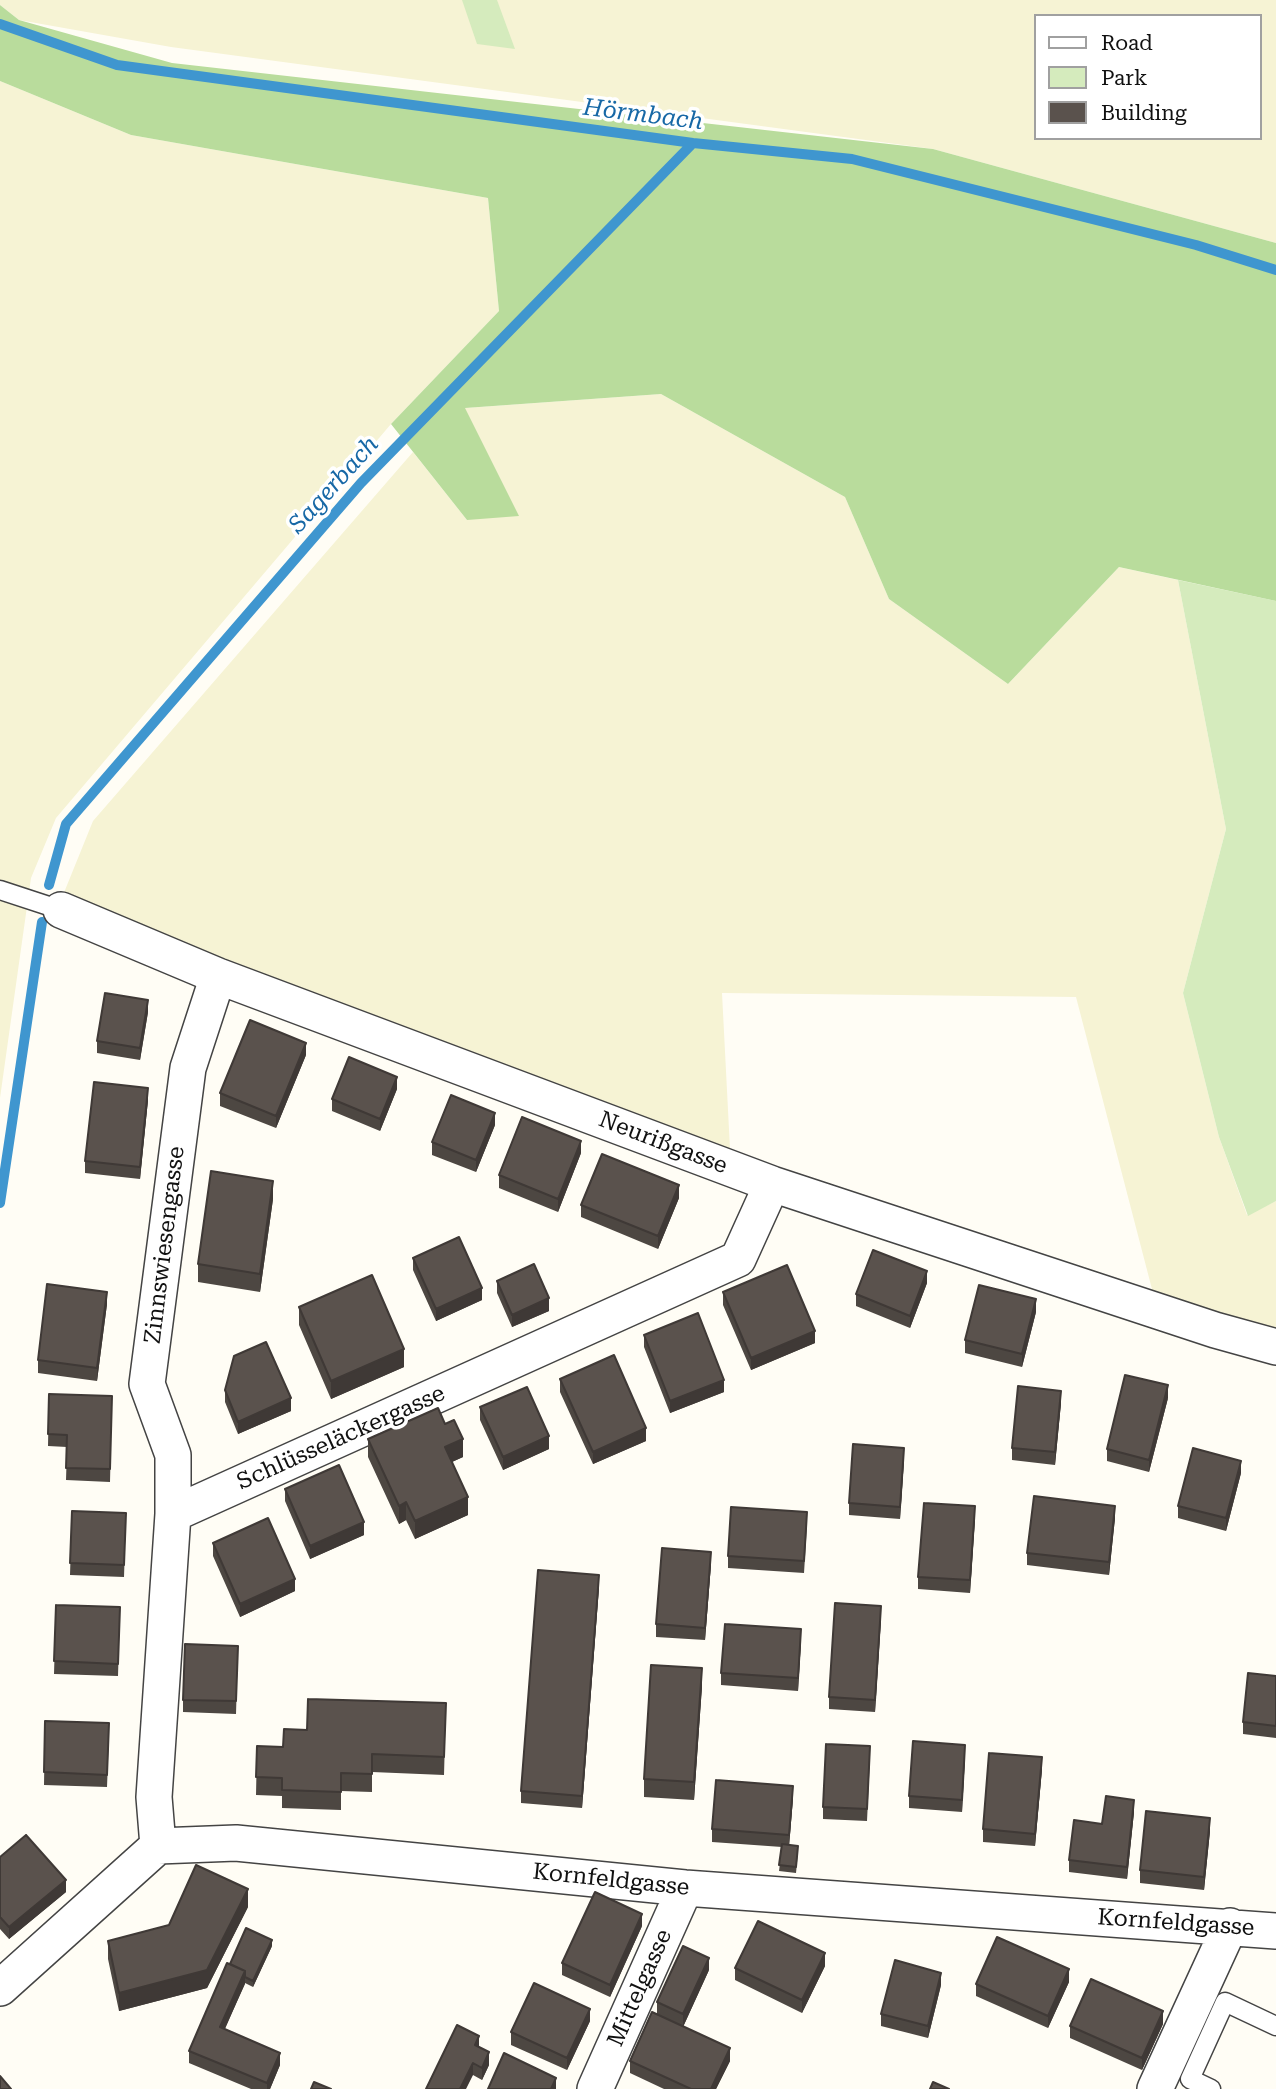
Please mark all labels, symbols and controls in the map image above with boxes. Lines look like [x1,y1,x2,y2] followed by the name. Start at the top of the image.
[1034,14,1262,140] legend
[1101,31,1153,55] text: Road
[1101,66,1147,90] text: Park
[581,93,705,137] water label: Hörmbach
[1101,101,1187,125] text: Building
[283,431,385,539] water label: Sagerbach
[595,1106,731,1180] street label: Neurißgasse
[139,1145,191,1345] street label: Zinnswiesengasse
[233,1380,449,1496] street label: Schlüsseläckergasse
[531,1858,691,1902] street label: Kornfeldgasse
[1097,1904,1255,1942] street label: Kornfeldgasse
[602,1925,678,2051] street label: Mittelgasse

